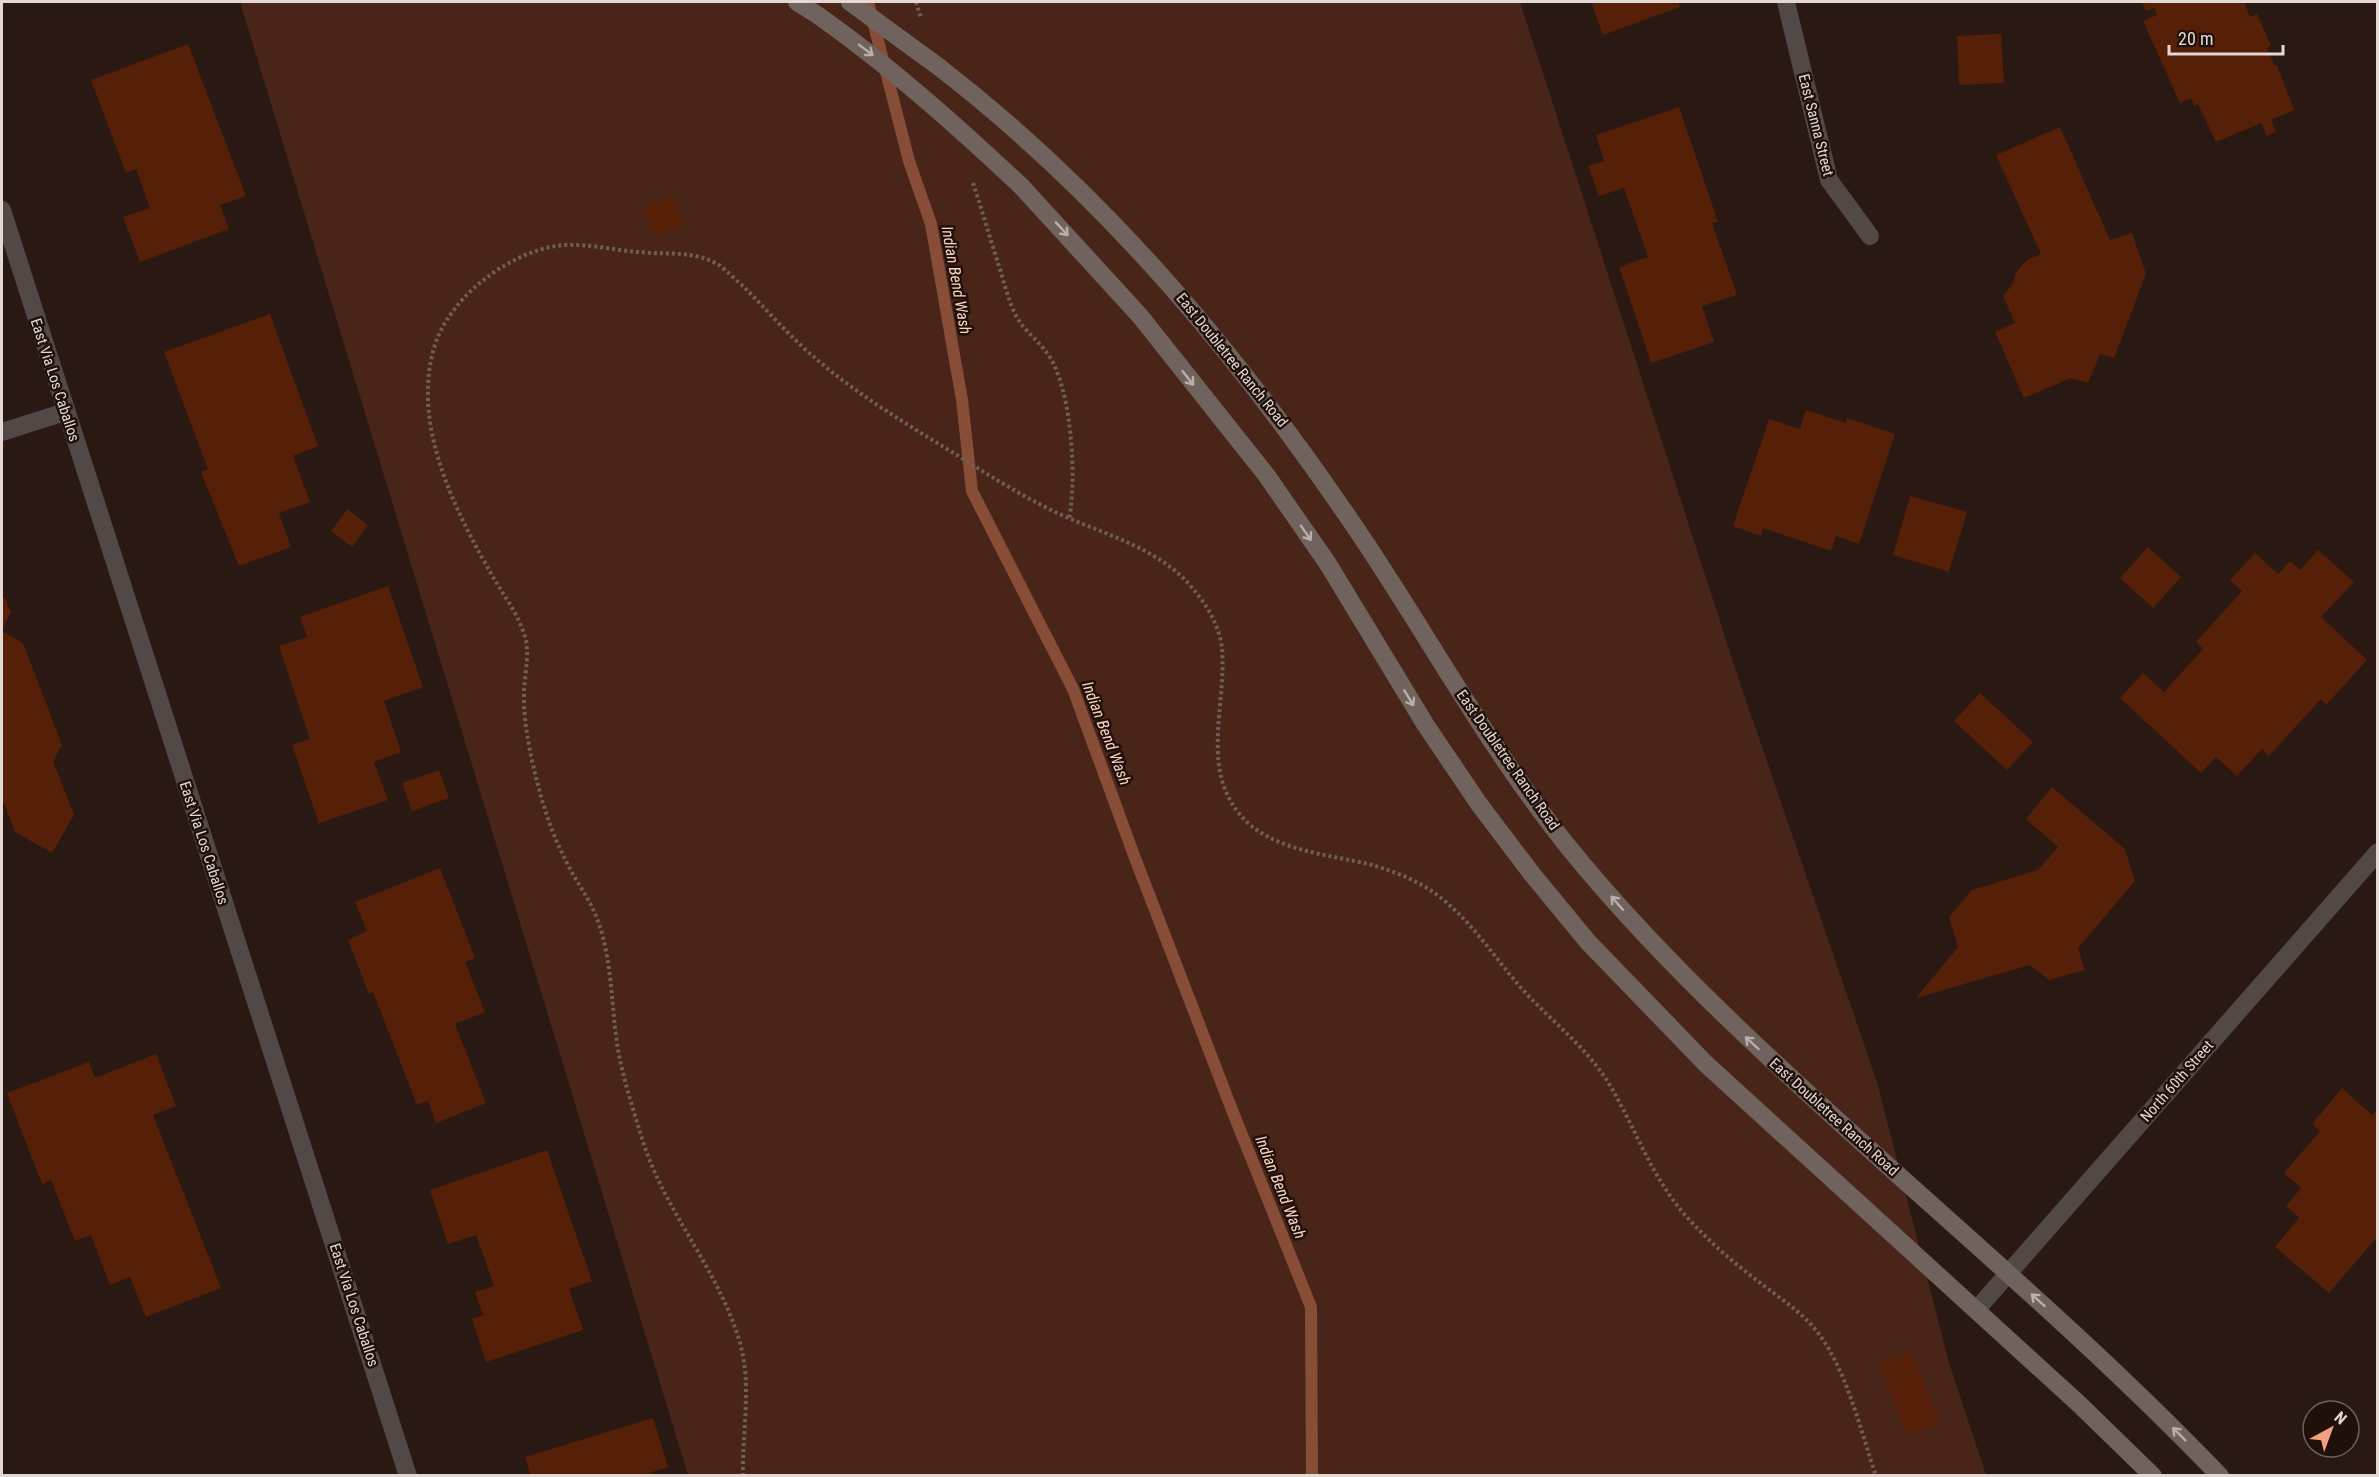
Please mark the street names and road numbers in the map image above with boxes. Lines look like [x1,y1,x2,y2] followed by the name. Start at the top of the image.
[1795,72,1837,178] street label: East Sanna Street
[1172,289,1292,431] street label: East Doubletree Ranch Road
[27,316,83,444] street label: East Via Los Caballos
[1453,686,1563,834] street label: East Doubletree Ranch Road
[176,779,232,907] street label: East Via Los Caballos
[2137,1037,2217,1125] street label: North 60th Street
[1766,1054,1902,1180] street label: East Doubletree Ranch Road
[326,1241,382,1369] street label: East Via Los Caballos

